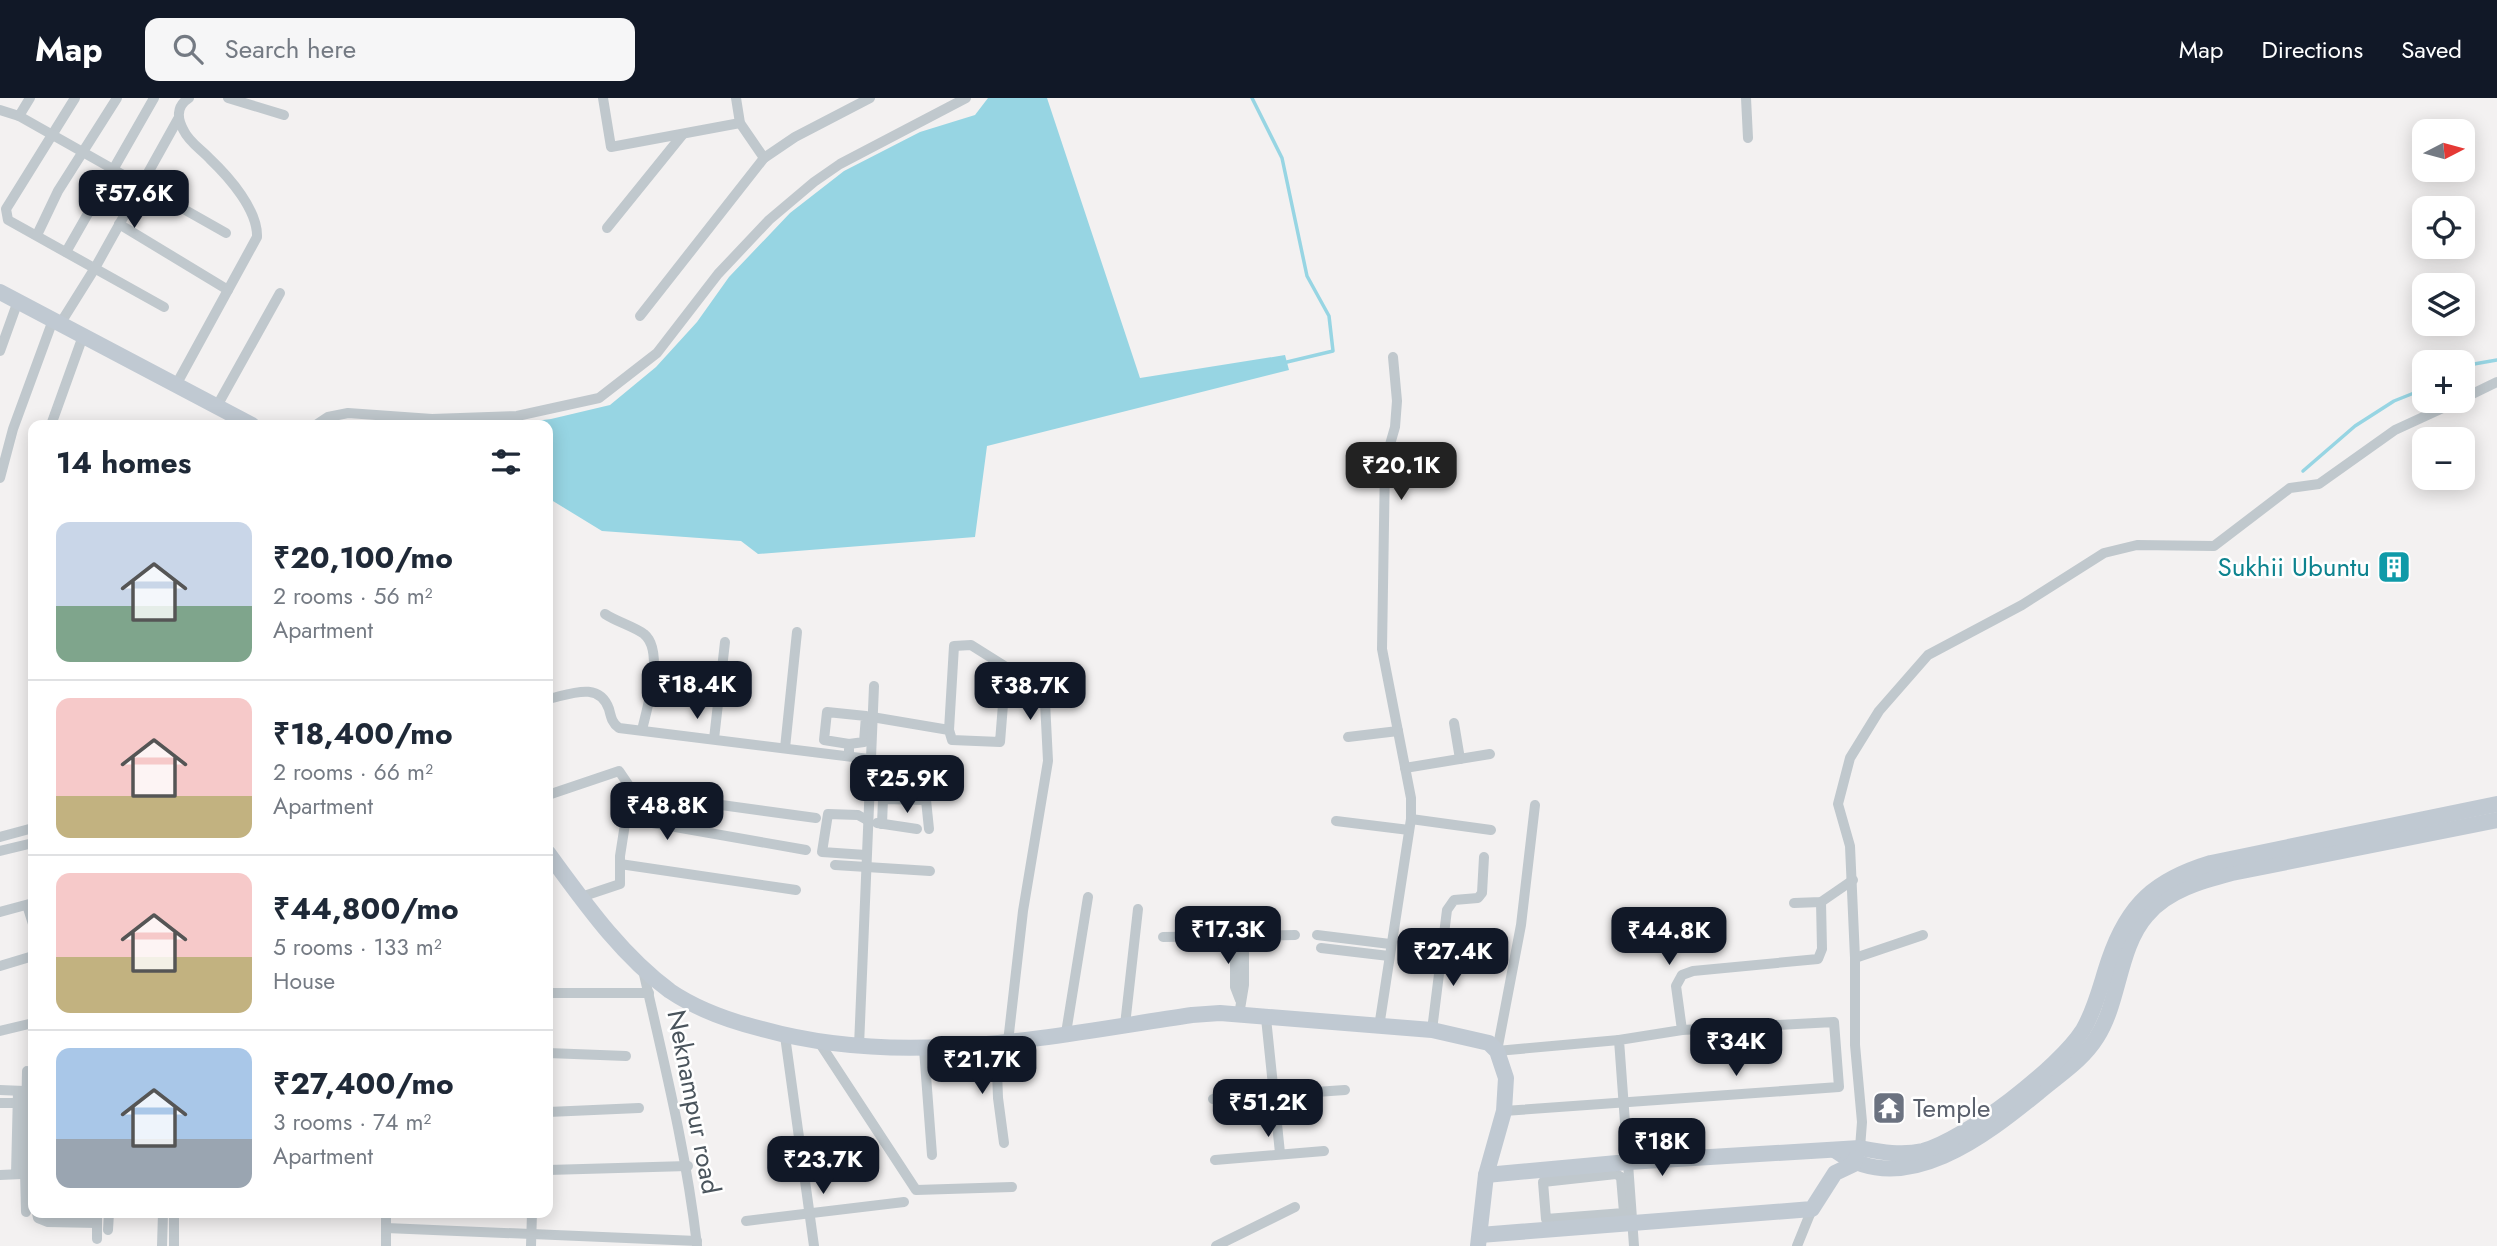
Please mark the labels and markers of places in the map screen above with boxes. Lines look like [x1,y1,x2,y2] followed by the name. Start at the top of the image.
[77,170,191,230] pin: ₹57.6K
[1344,442,1458,502] pin: ₹20.1K
[2217,548,2370,586] place label: Sukhii Ubuntu
[2375,548,2413,586] building icon: Sukhii Ubuntu
[640,662,754,721] pin: ₹18.4K
[973,662,1087,722] pin: ₹38.7K
[850,756,964,815] pin: ₹25.9K
[610,782,724,842] pin: ₹48.8K
[1171,906,1285,966] pin: ₹17.3K
[1612,908,1726,967] pin: ₹44.8K
[1396,928,1510,988] pin: ₹27.4K
[1695,1018,1777,1078] pin: ₹34K
[925,1037,1039,1096] pin: ₹21.7K
[1211,1080,1325,1139] pin: ₹51.2K
[1870,1089,1908,1127] temple icon: Temple
[1913,1089,1990,1127] place label: Temple
[1621,1118,1703,1178] pin: ₹18K
[766,1136,880,1196] pin: ₹23.7K

